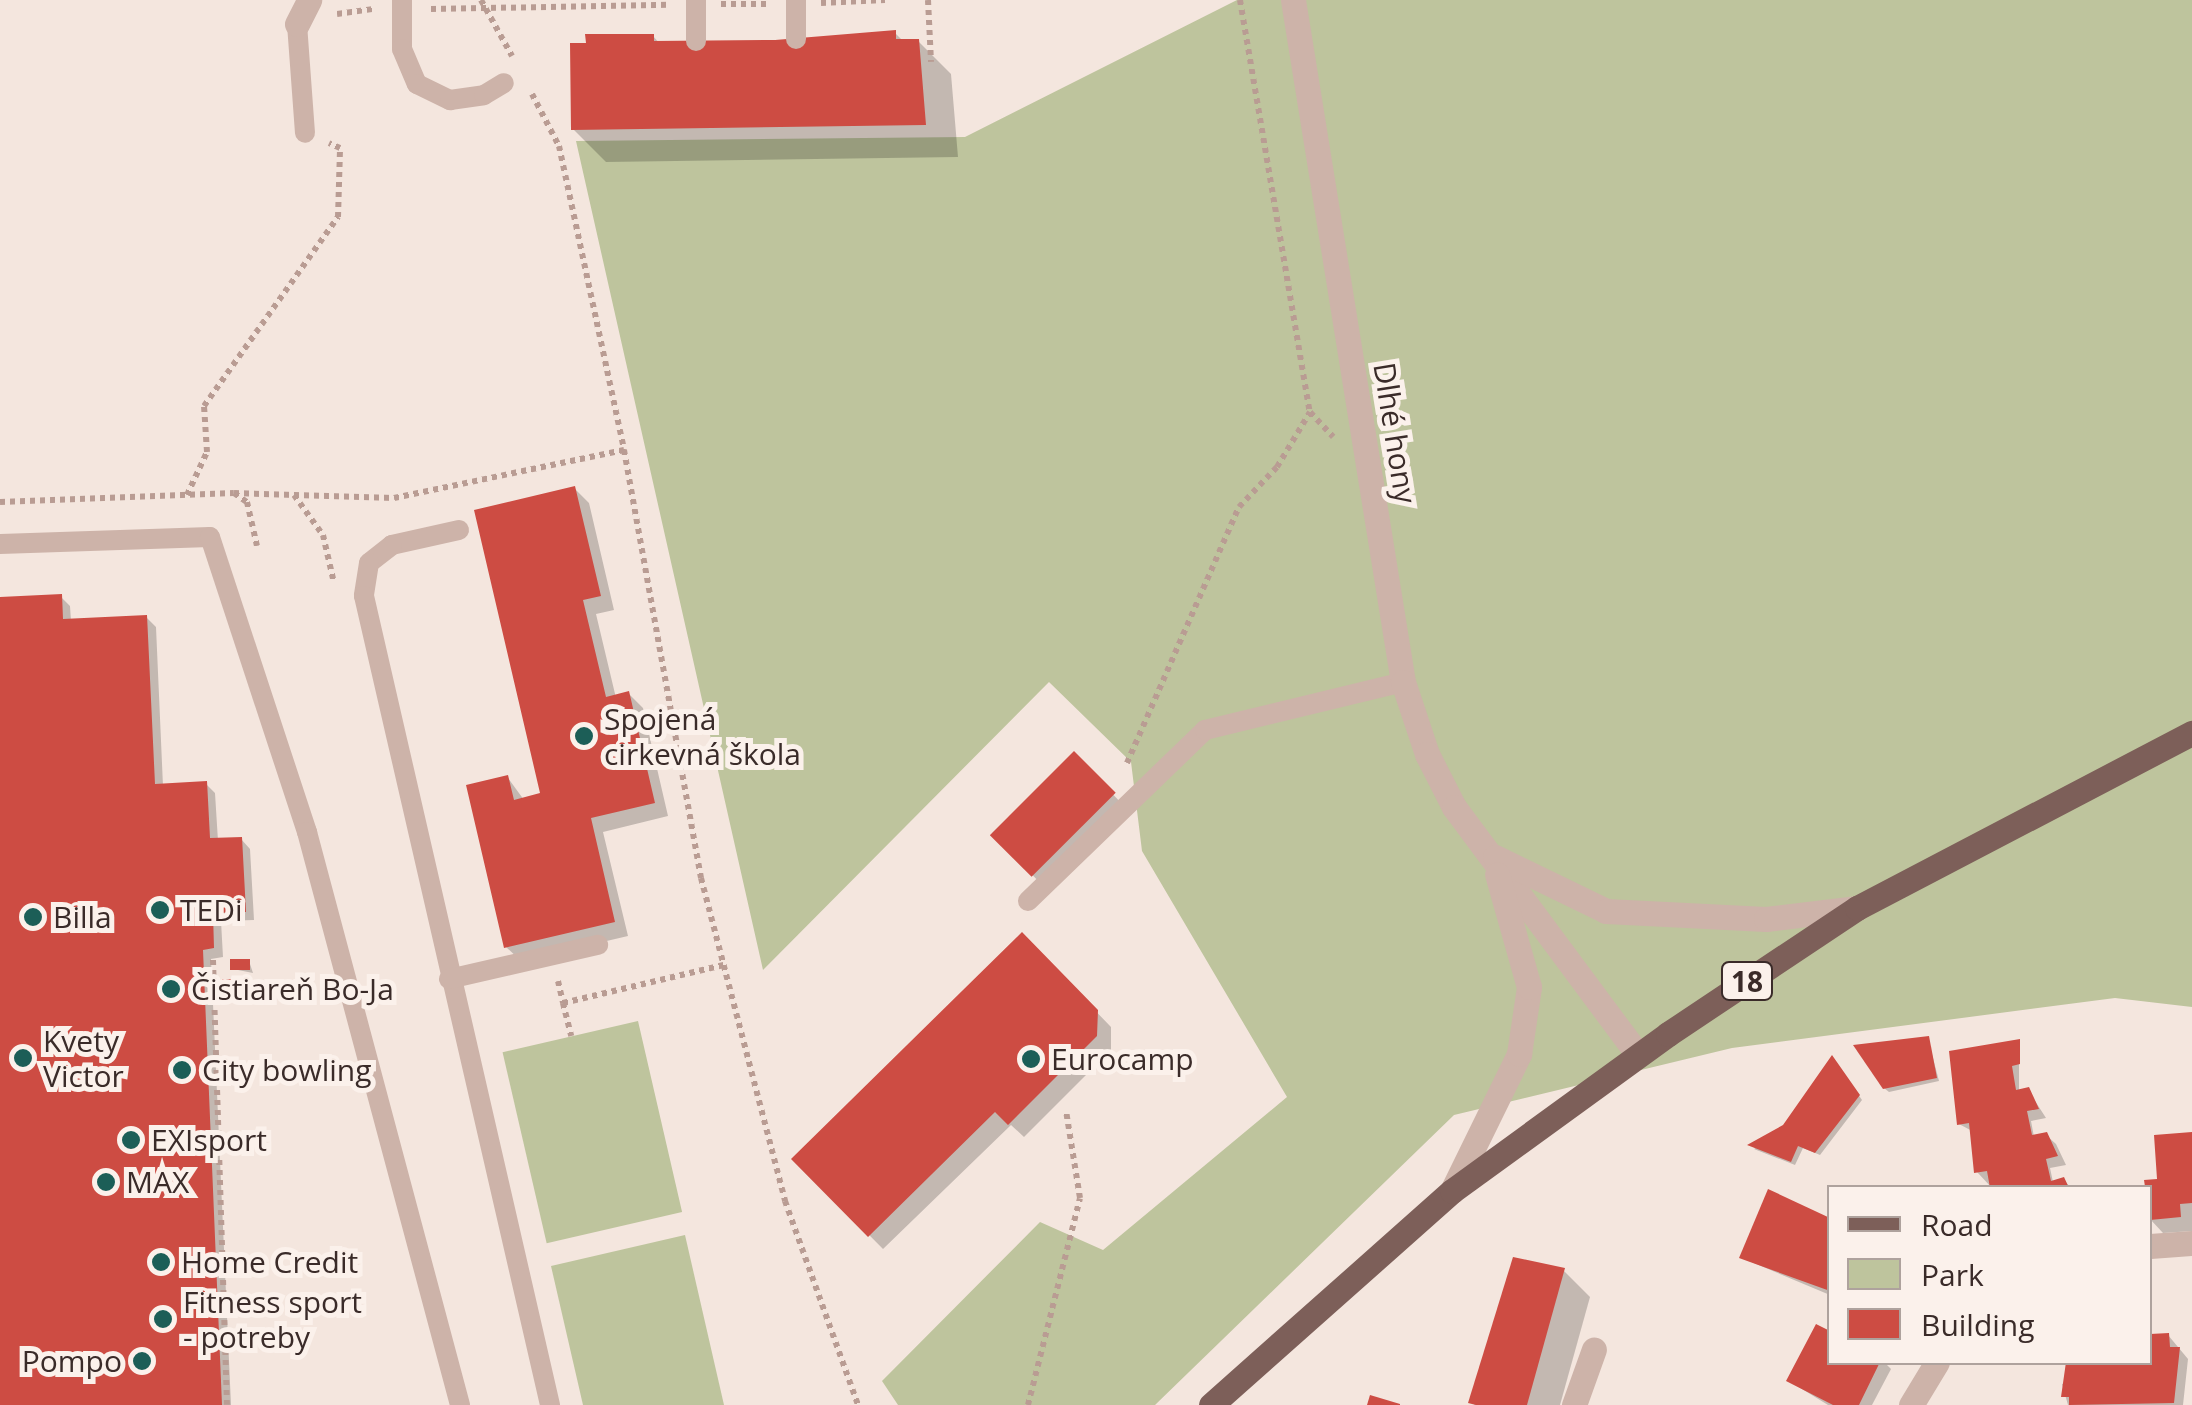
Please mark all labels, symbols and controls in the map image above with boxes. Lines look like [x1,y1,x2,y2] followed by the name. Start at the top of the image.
[1366,360,1424,506] street label: Dlhé hony
[604,701,801,772] place label: Spojená cirkevná škola
[573,725,595,747] marker: Spojená cirkevná škola
[180,892,243,928] place label: TEDi
[53,899,112,935] place label: Billa
[149,899,171,921] marker: TEDi
[22,906,44,928] marker: Billa
[1720,958,1774,1004] road number: 18
[191,971,394,1007] place label: Čistiareň Bo-Ja
[160,978,182,1000] marker: Čistiareň Bo-Ja
[43,1023,124,1094] place label: Kvety Victor
[1051,1041,1194,1077] place label: Eurocamp
[12,1047,34,1069] marker: Kvety Victor
[1020,1048,1042,1070] marker: Eurocamp
[202,1052,371,1088] place label: City bowling
[171,1059,193,1081] marker: City bowling
[151,1122,267,1158] place label: EXIsport
[120,1129,142,1151] marker: EXIsport
[126,1164,189,1200] place label: MAX
[95,1171,117,1193] marker: MAX
[1827,1185,2152,1365] legend
[1921,1204,1993,1245] text: Road
[181,1244,358,1280] place label: Home Credit
[150,1251,172,1273] marker: Home Credit
[1921,1254,1984,1295] text: Park
[183,1284,362,1354] place label: Fitness sport - potreby
[1921,1304,2035,1345] text: Building
[152,1308,174,1330] marker: Fitness sport - potreby
[22,1343,122,1379] place label: Pompo
[131,1350,153,1372] marker: Pompo

